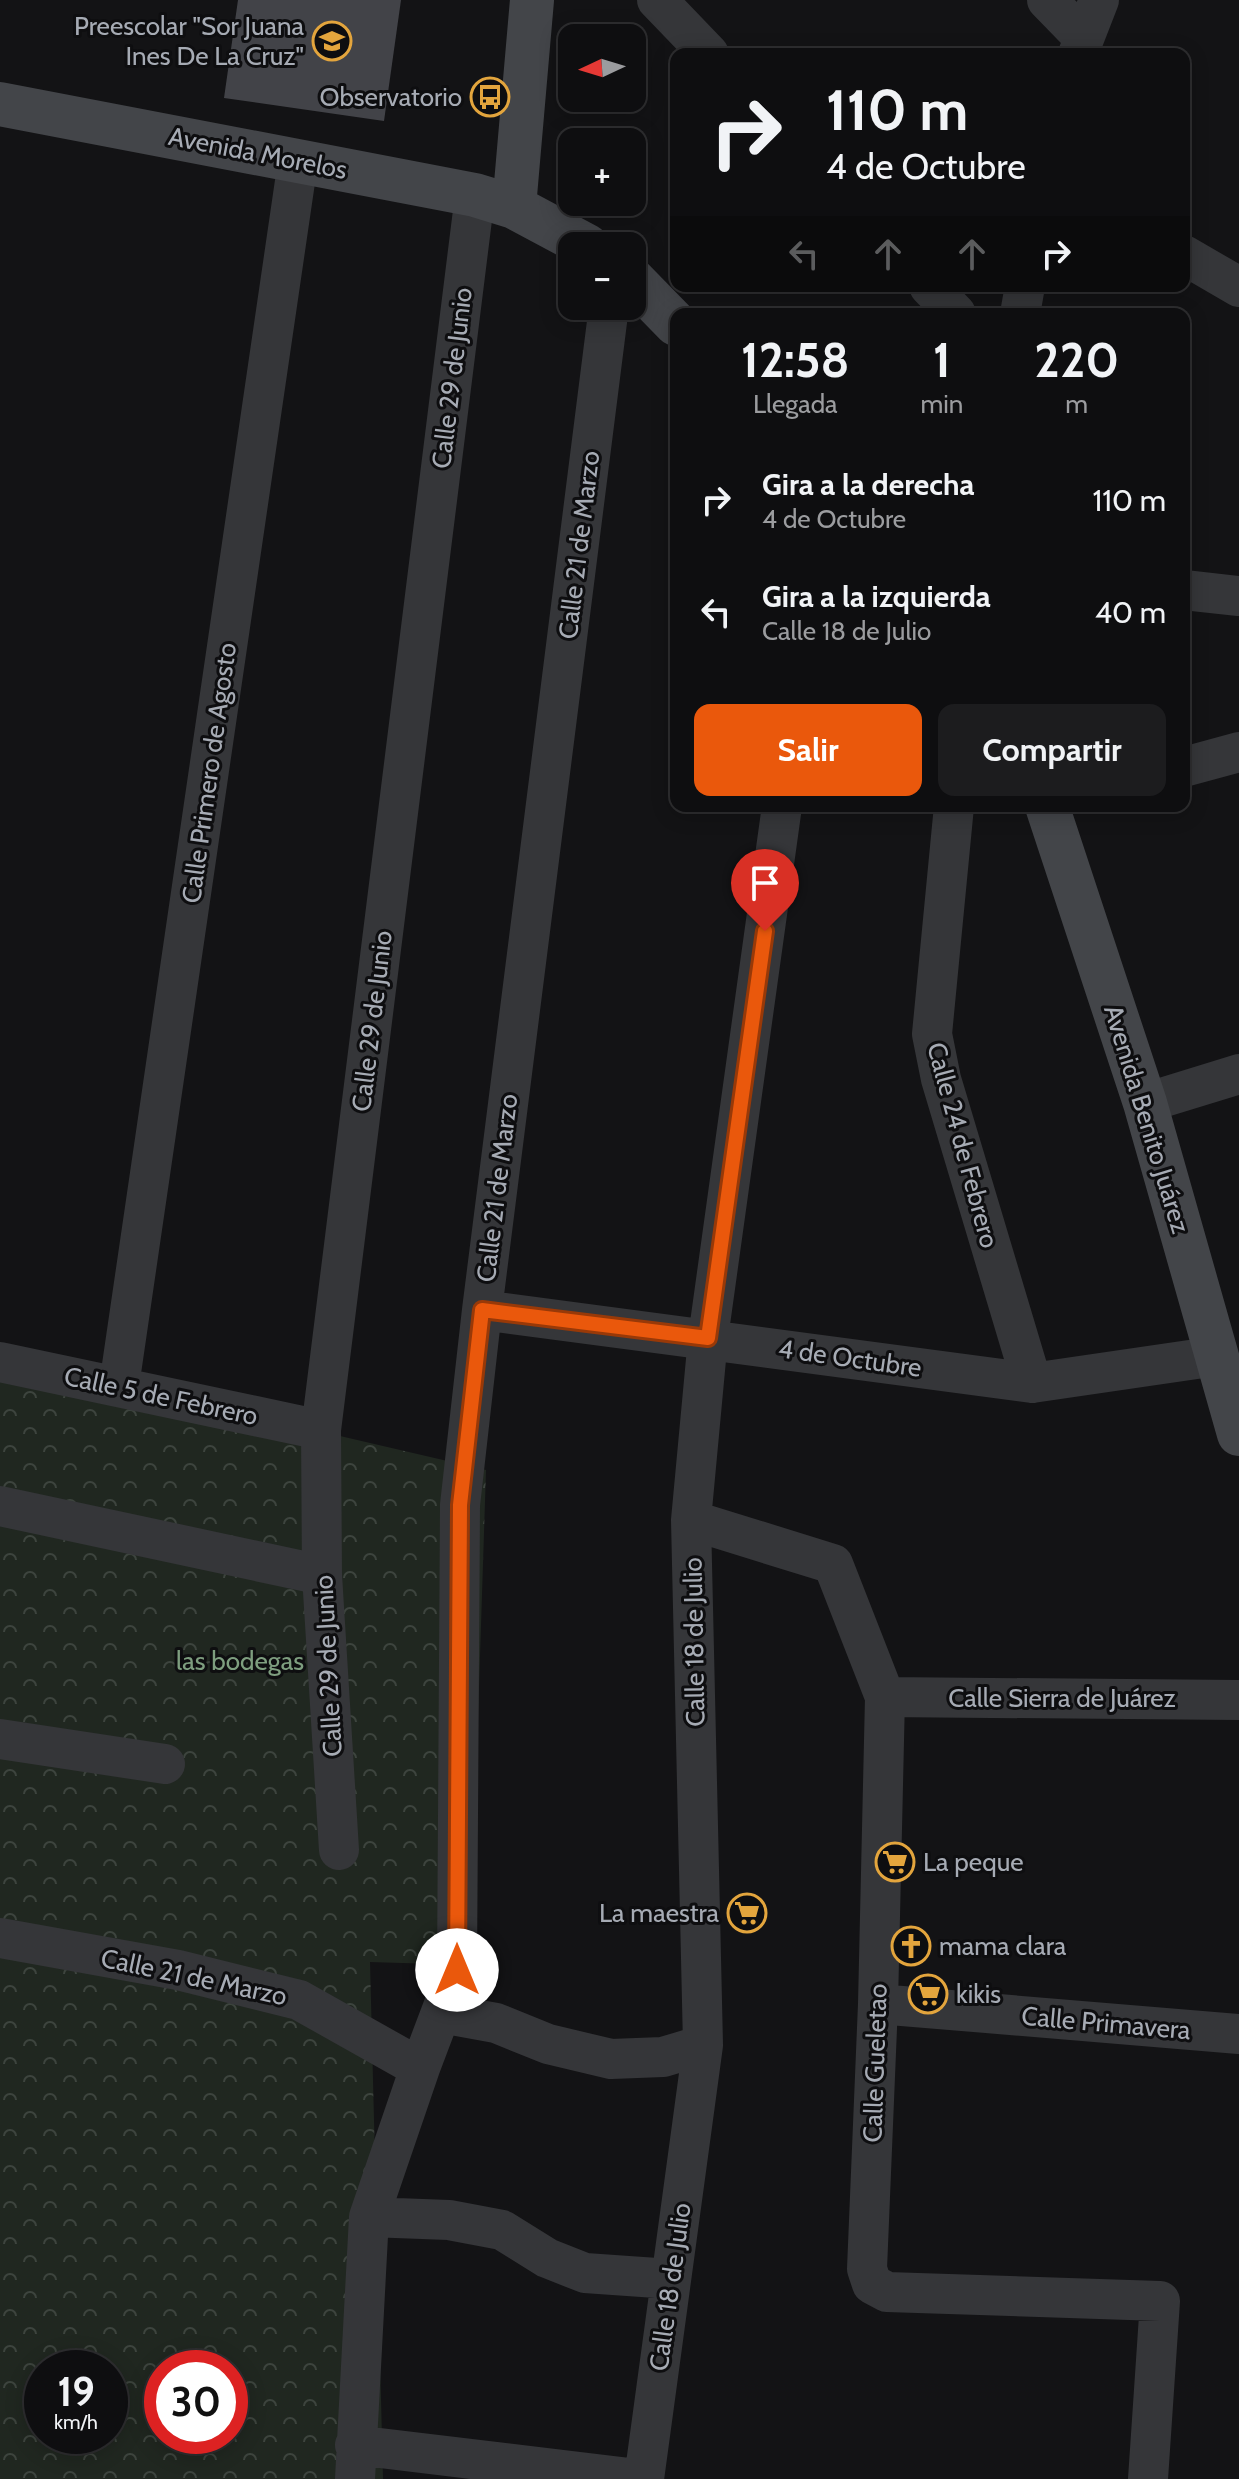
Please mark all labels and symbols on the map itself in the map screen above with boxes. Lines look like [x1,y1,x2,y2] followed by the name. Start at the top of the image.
[74,10,305,72] place label: Preescolar "Sor Juana Ines De La Cruz"
[311,20,353,62] school or university icon: Preescolar "Sor Juana Ines De La Cruz"
[558,24,646,112] north arrow
[469,76,511,118] bus stop icon: Observatorio
[320,81,462,113] place label: Observatorio
[166,120,350,186] street label: Avenida Morelos
[425,286,479,470] street label: Calle 29 de Junio
[552,449,606,641] street label: Calle 21 de Marzo
[175,641,243,905] street label: Calle Primero de Agosto
[731,849,799,931] pin
[345,929,399,1113] street label: Calle 29 de Junio
[1097,1001,1197,1237] street label: Avenida Benito Juárez
[920,1039,1006,1251] street label: Calle 24 de Febrero
[470,1092,524,1284] street label: Calle 21 de Marzo
[776,1332,924,1384] street label: 4 de Octubre
[61,1360,261,1432] street label: Calle 5 de Febrero
[677,1557,711,1727] street label: Calle 18 de Julio
[307,1574,349,1758] street label: Calle 29 de Junio
[176,1645,304,1677] park label: las bodegas
[948,1682,1176,1714] street label: Calle Sierra de Juárez
[874,1841,916,1883] supermarket icon: La peque
[923,1846,1024,1878] place label: La peque
[726,1892,768,1934] supermarket icon: La maestra
[599,1897,720,1929] place label: La maestra
[890,1925,932,1967] church icon: mama clara
[415,1928,499,2012] position arrow
[939,1930,1067,1962] place label: mama clara
[98,1942,290,2012] street label: Calle 21 de Marzo
[907,1973,949,2015] supermarket icon: kikis
[956,1978,1001,2010] place label: kikis
[856,1983,894,2143] street label: Calle Gueletao
[1020,2000,1192,2046] street label: Calle Primavera
[642,2201,698,2373] street label: Calle 18 de Julio
[144,2350,248,2454] speed limit sign: 30

